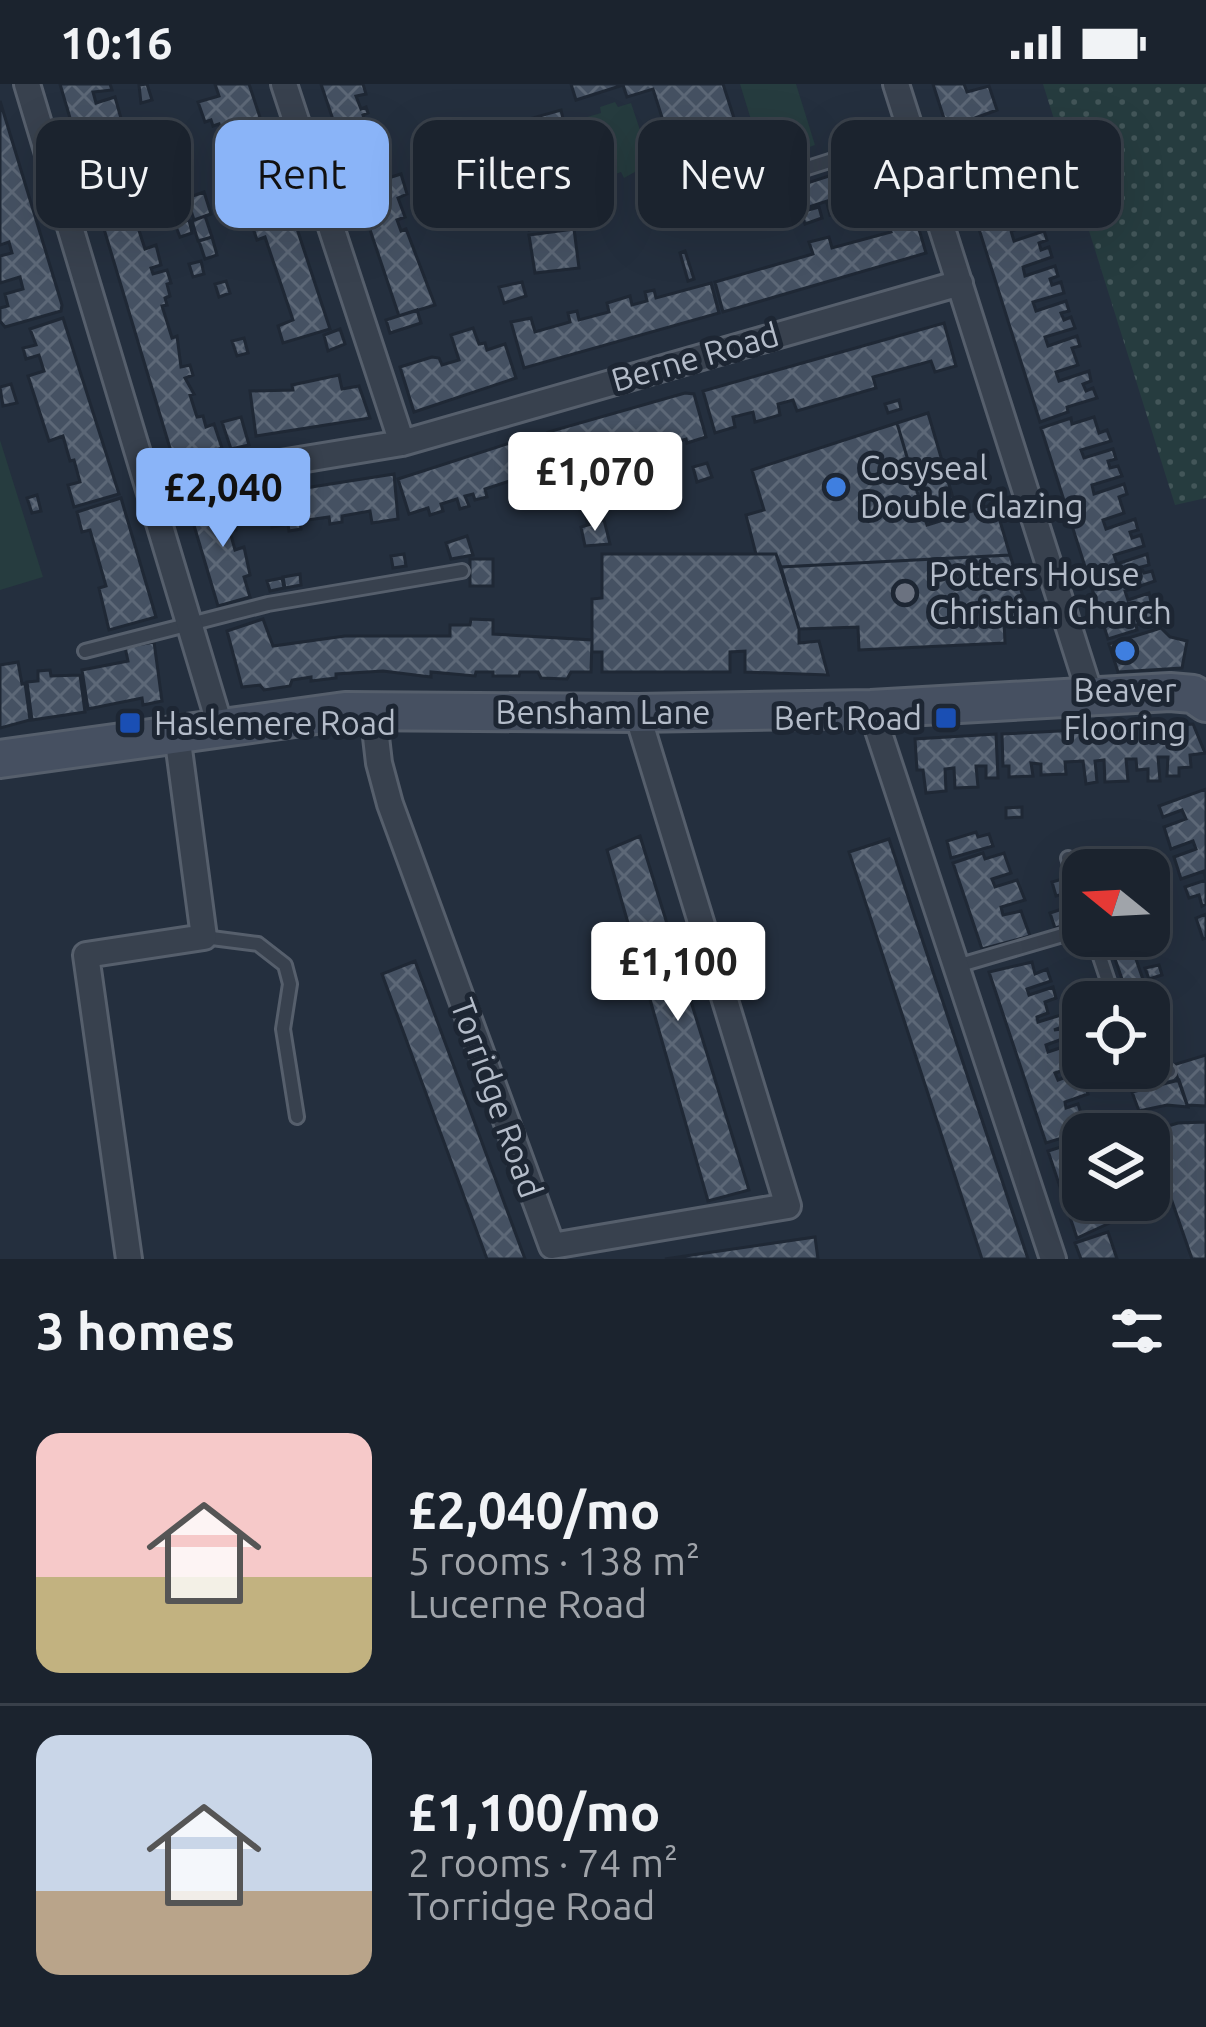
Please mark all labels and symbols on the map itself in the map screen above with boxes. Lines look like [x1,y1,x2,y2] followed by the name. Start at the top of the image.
[607,315,783,398] street label: Berne Road
[497,432,693,534] pin: £1,070
[125,448,321,550] pin: £2,040
[860,449,1084,524] place label: Cosyseal Double Glazing
[823,474,849,500] marker: Cosyseal Double Glazing
[929,555,1172,630] place label: Potters House Christian Church
[892,580,918,606] marker: Potters House Christian Church
[1112,638,1138,664] marker: Beaver Flooring
[1064,671,1186,746] place label: Beaver Flooring
[495,693,711,730] street label: Bensham Lane
[774,699,922,736] place label: Bert Road
[154,704,396,741] place label: Haslemere Road
[933,705,959,731] marker: Bert Road
[117,710,143,736] marker: Haslemere Road
[1062,849,1170,957] north arrow
[580,922,776,1024] pin: £1,100
[444,993,551,1202] street label: Torridge Road

